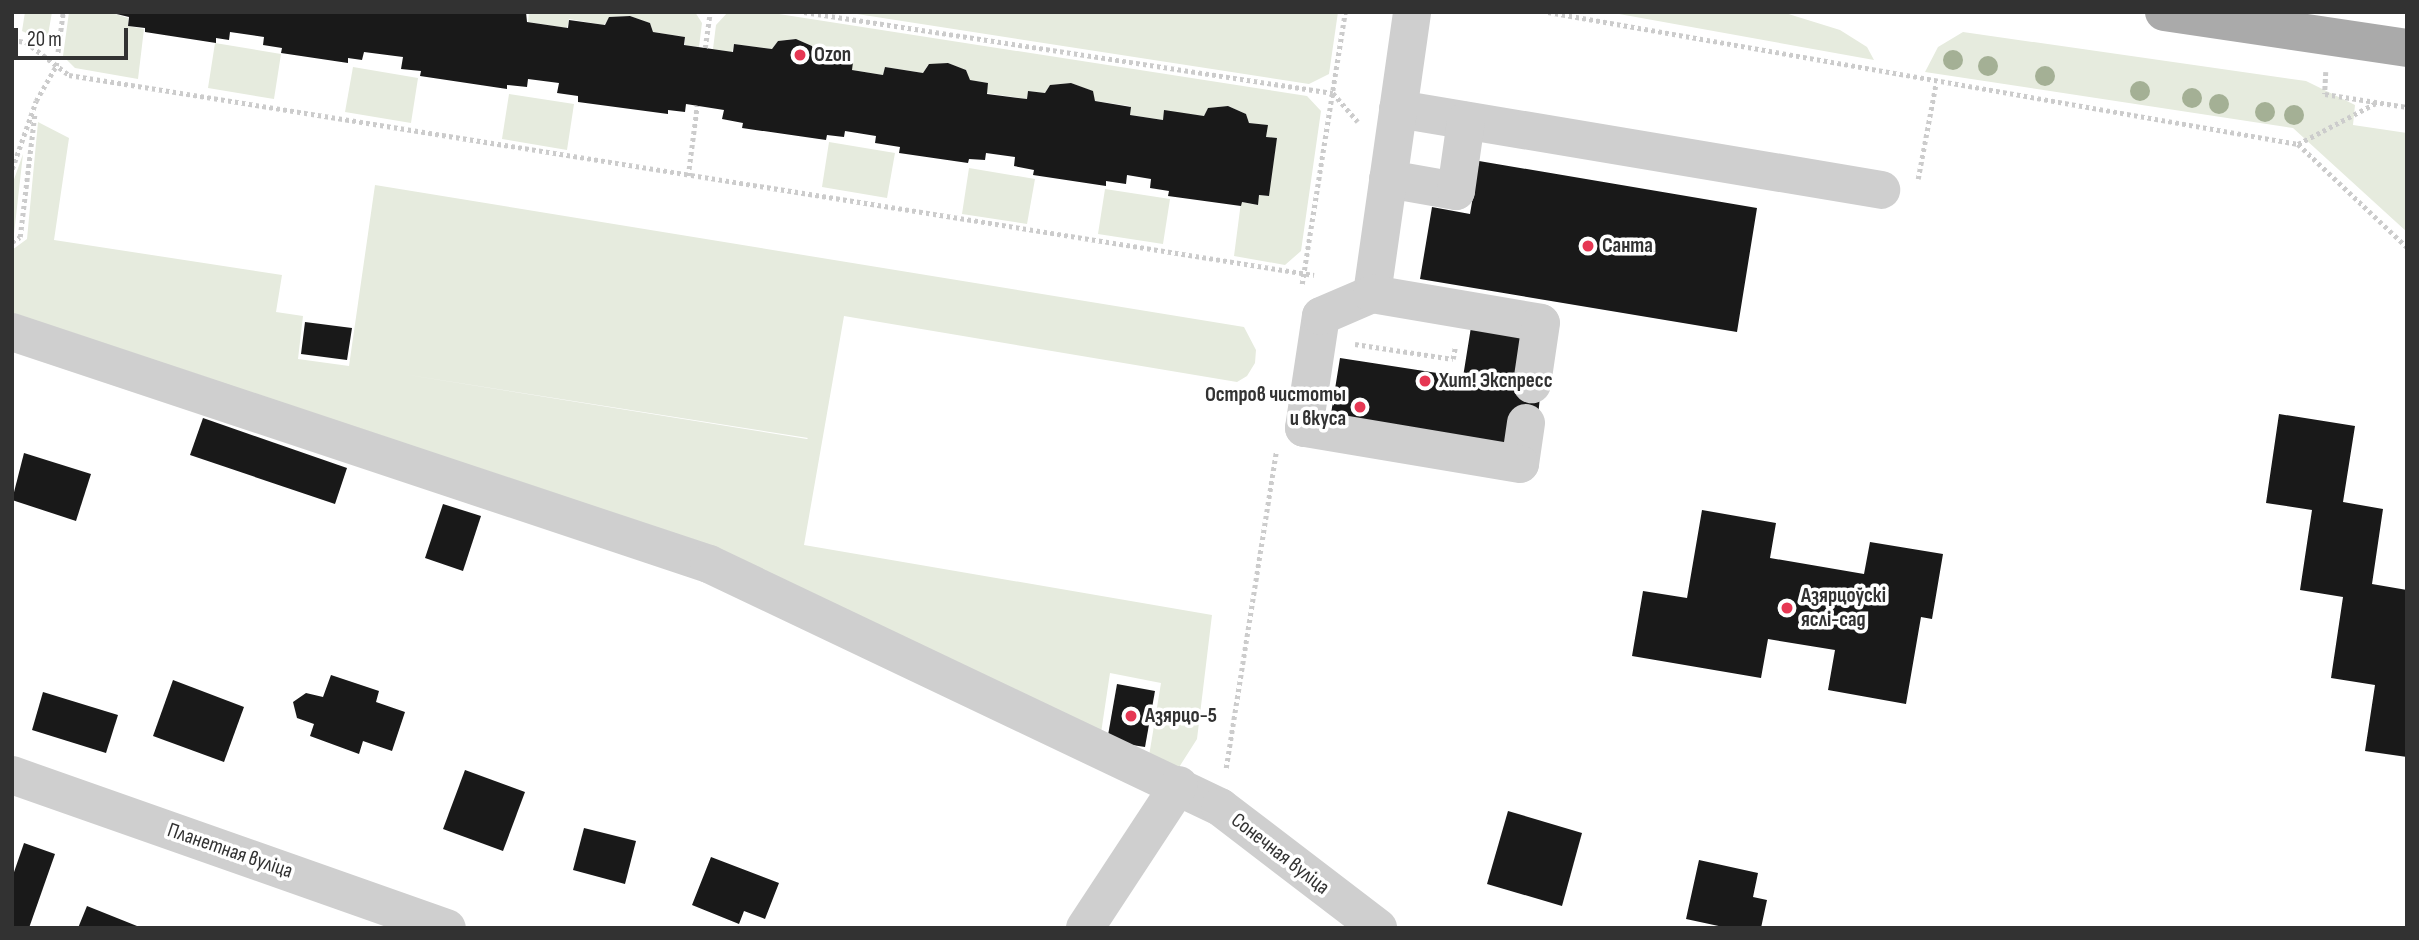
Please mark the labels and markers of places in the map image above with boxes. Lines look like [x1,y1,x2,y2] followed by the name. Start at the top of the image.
[814,42,851,68] place label: Ozon
[792,47,808,63] marker: Ozon
[1602,233,1653,259] place label: Санта
[1580,238,1596,254] marker: Санта
[1439,368,1553,394] place label: Хит! Экспресс
[1417,373,1433,389] marker: Хит! Экспресс
[1205,382,1346,432] place label: Остров чистоты и вкуса
[1352,399,1368,415] marker: Остров чистоты и вкуса
[1801,583,1886,633] place label: Азярцоўскі яслі-сад
[1779,600,1795,616] marker: Азярцоўскі яслі-сад
[1145,703,1217,729] place label: Азярцо-5
[1123,708,1139,724] marker: Азярцо-5

